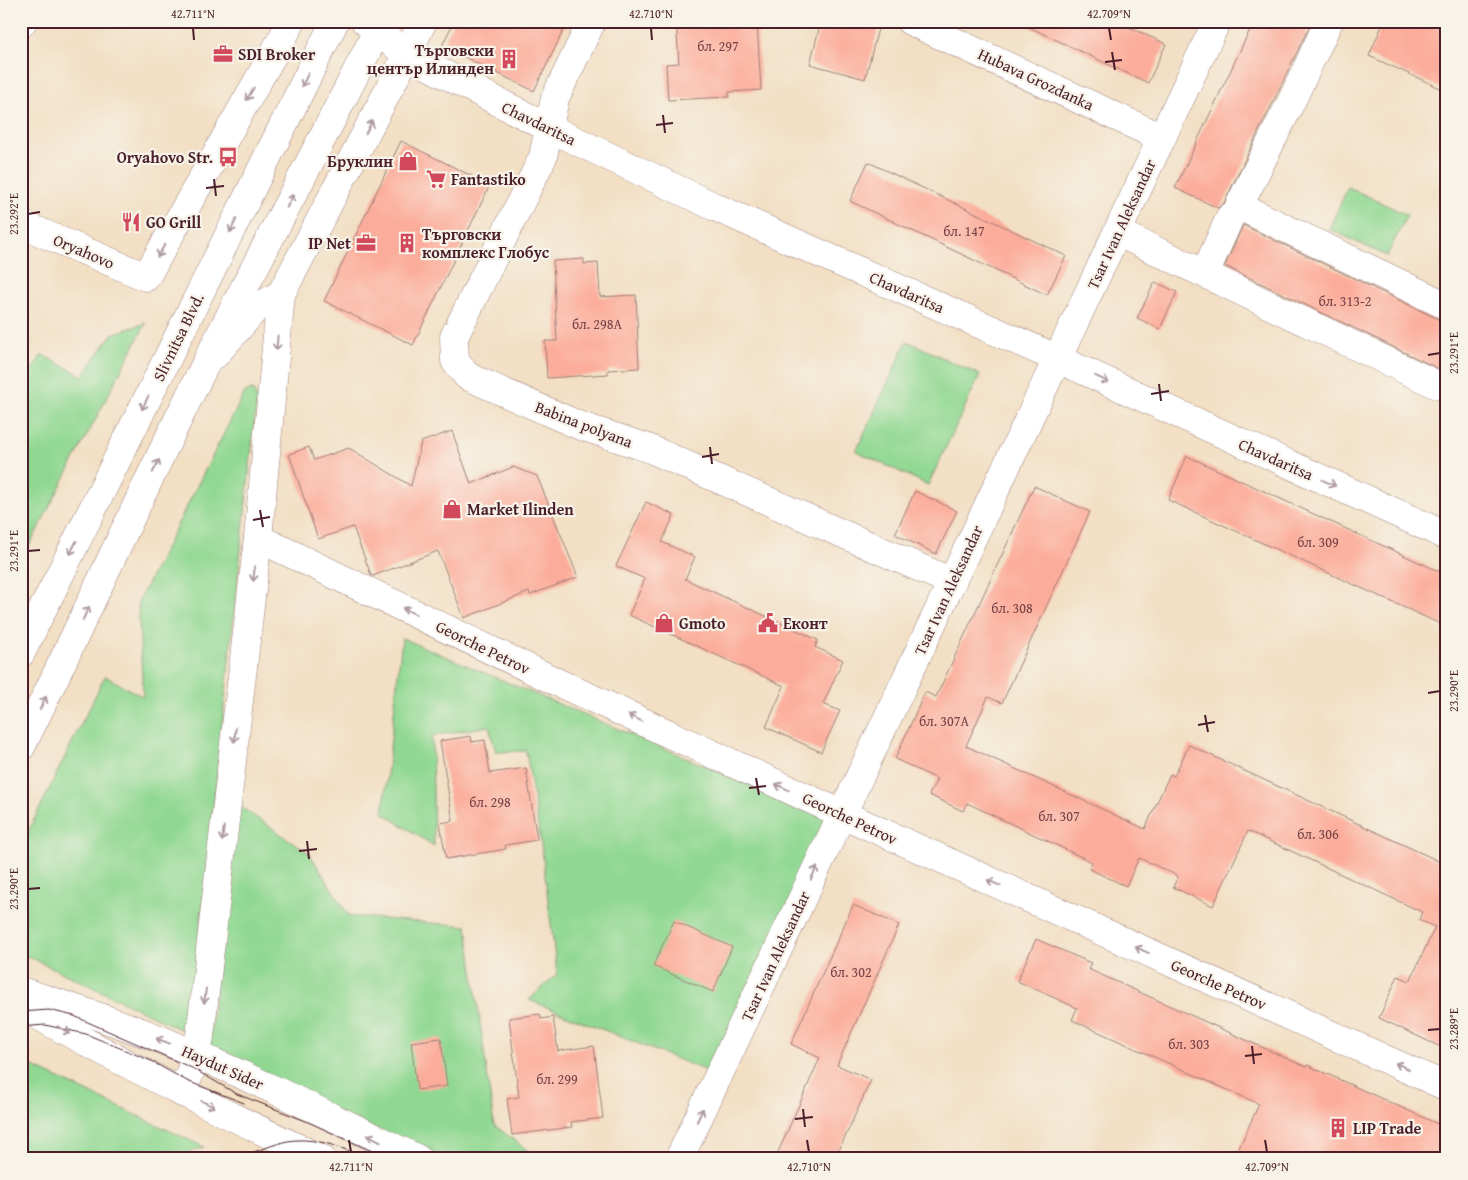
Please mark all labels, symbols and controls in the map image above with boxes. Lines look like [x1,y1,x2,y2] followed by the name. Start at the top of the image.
[171,5,215,22] text: 42.711°N
[629,5,673,22] text: 42.710°N
[1087,5,1131,22] text: 42.709°N
[697,36,739,56] house number: бл. 297
[367,38,494,80] place label: Търговски център Илинден
[238,42,316,66] place label: SDI Broker
[974,42,1098,117] street label: Hubava Grozdanka
[212,43,234,65] office icon: SDI Broker
[498,48,520,70] building icon: Търговски център Илинден
[300,73,310,88] one-way arrow
[245,86,255,101] one-way arrow
[498,95,580,151] street label: Chavdaritsa
[365,120,374,135] one-way arrow
[117,145,213,169] place label: Oryahovo Str.
[217,146,239,168] bus stop icon: Oryahovo Str.
[327,149,393,173] place label: Бруклин
[397,150,419,172] shop icon: Бруклин
[1080,155,1162,293] street label: Tsar Ivan Aleksandar
[451,167,526,191] place label: Fantastiko
[425,168,447,190] supermarket icon: Fantastiko
[5,193,22,235] text: 23.292°E
[285,194,295,209] one-way arrow
[146,210,201,234] place label: GO Grill
[120,211,142,233] restaurant icon: GO Grill
[228,218,237,233] one-way arrow
[943,221,985,241] house number: бл. 147
[422,222,550,264] place label: Търговски комплекс Глобус
[50,227,118,275] street label: Oryahovo
[308,231,351,255] place label: IP Net
[355,232,377,254] office icon: IP Net
[396,232,418,254] building icon: Търговски комплекс Глобус
[156,243,166,258] one-way arrow
[866,265,949,319] street label: Chavdaritsa
[146,289,210,385] street label: Slivnitsa Blvd.
[1318,291,1372,311] house number: бл. 313-2
[572,314,623,334] house number: бл. 298А
[1445,332,1462,374] text: 23.291°E
[272,334,281,350] one-way arrow
[1094,375,1109,384] one-way arrow
[532,394,637,454] street label: Babina polyana
[140,395,149,410] one-way arrow
[1235,432,1318,486] street label: Chavdaritsa
[152,459,161,474] one-way arrow
[1322,478,1337,488] one-way arrow
[467,497,574,521] place label: Market Ilinden
[441,498,463,520] shop icon: Market Ilinden
[907,521,989,659] street label: Tsar Ivan Aleksandar
[5,530,22,572] text: 23.291°E
[1297,532,1339,552] house number: бл. 309
[68,541,78,556] one-way arrow
[249,566,259,582] one-way arrow
[991,598,1033,618] house number: бл. 308
[82,606,92,621] one-way arrow
[402,606,417,615] one-way arrow
[679,611,726,635] place label: Gmoto
[783,611,828,635] place label: Еконт
[653,612,675,634] shop icon: Gmoto
[757,612,779,634] public building icon: Еконт
[432,614,534,680] street label: Georche Petrov
[1445,670,1462,712] text: 23.290°E
[39,696,48,711] one-way arrow
[919,711,970,731] house number: бл. 307А
[628,713,643,723] one-way arrow
[230,727,240,743] one-way arrow
[775,781,790,791] one-way arrow
[799,786,901,850] street label: Georche Petrov
[469,792,511,812] house number: бл. 298
[1038,806,1080,826] house number: бл. 307
[1297,824,1339,844] house number: бл. 306
[218,826,228,842] one-way arrow
[810,866,820,881] one-way arrow
[5,868,22,910] text: 23.290°E
[987,878,1002,887] one-way arrow
[734,887,816,1025] street label: Tsar Ivan Aleksandar
[1135,944,1150,954] one-way arrow
[1167,952,1271,1016] street label: Georche Petrov
[830,962,872,982] house number: бл. 302
[200,988,210,1004] one-way arrow
[1445,1008,1462,1050] text: 23.289°E
[56,1025,71,1035] one-way arrow
[1168,1034,1210,1054] house number: бл. 303
[156,1036,171,1045] one-way arrow
[178,1038,268,1096] street label: Haydut Sider
[1395,1061,1410,1071] one-way arrow
[536,1069,578,1089] house number: бл. 299
[200,1100,215,1110] one-way arrow
[695,1108,705,1123] one-way arrow
[1353,1116,1422,1140] place label: LIP Trade
[1327,1117,1349,1139] building icon: LIP Trade
[367,1132,382,1142] one-way arrow
[329,1158,373,1175] text: 42.711°N
[787,1158,831,1175] text: 42.710°N
[1245,1158,1289,1175] text: 42.709°N

